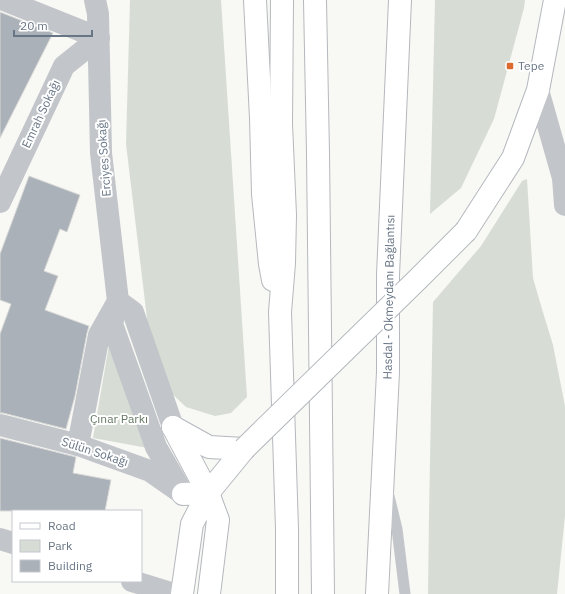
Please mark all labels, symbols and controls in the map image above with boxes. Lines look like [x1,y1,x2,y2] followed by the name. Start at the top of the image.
[14,12,92,38] scale bar
[20,18,48,33] text: 20 m
[518,58,545,73] place label: Tepe
[505,61,515,71] marker: Tepe
[18,77,63,150] street label: Emrah Sokağı
[93,119,114,197] street label: Erciyes Sokağı
[380,214,397,379] street label: Hasdal - Okmeydanı Bağlantısı
[90,411,148,426] park label: Çınar Parkı
[60,434,130,469] street label: Sülün Sokağı
[12,510,142,582] legend
[48,518,76,533] text: Road
[48,538,73,553] text: Park
[48,558,93,573] text: Building

